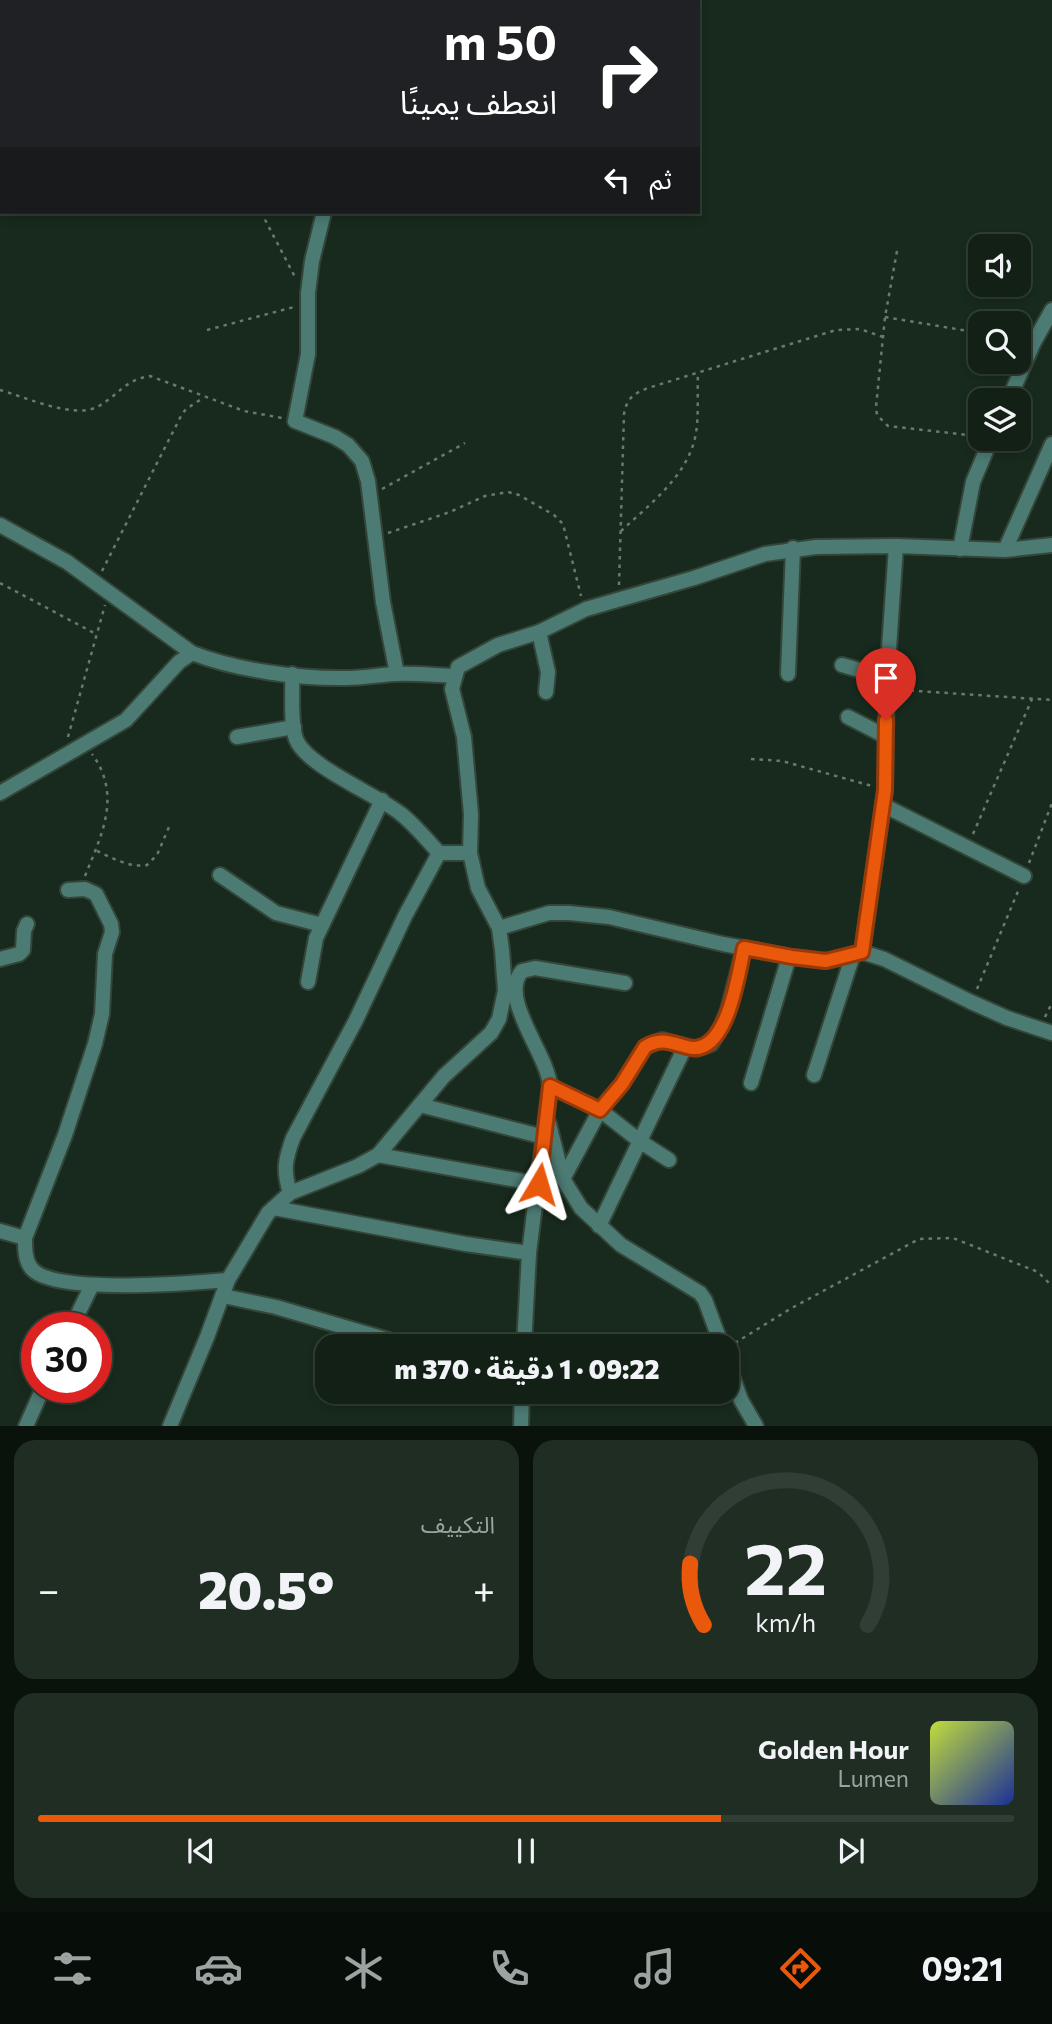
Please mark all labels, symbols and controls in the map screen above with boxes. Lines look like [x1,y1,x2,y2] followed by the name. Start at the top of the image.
[444,10,557,70] text: 50 m
[581,28,672,119] icon: right
[400,81,557,121] text: انعطف يمينًا
[598,161,636,199] icon: left
[650,163,672,194] text: ثم
[968,234,1031,451] map controls
[968,234,1031,297] button: sound
[968,311,1031,374] button: search
[968,388,1031,451] button: layers
[856,648,916,720] pin
[867,659,905,697] icon: arrive
[502,1147,576,1221] position arrow
[21,1312,112,1403] speed limit sign: 30
[395,1353,659,1384] text: 09:22 · 1 دقيقة · 370 m
[421,1510,495,1538] text: التكييف
[744,1522,827,1611] text: 22
[198,1556,334,1620] text: 20.5°
[38,1565,60,1612] text: −
[473,1565,495,1612] text: +
[755,1607,816,1637] text: km/h
[758,1733,909,1764] text: Golden Hour
[838,1764,909,1792] text: Lumen
[182,1832,220,1870] icon: previous
[507,1832,545,1870] icon: pause
[832,1832,870,1870] icon: next
[48,1944,97,1993] icon: filters
[194,1944,243,1993] icon: car
[339,1944,388,1993] icon: climate
[485,1944,534,1993] icon: phone
[630,1944,679,1993] icon: music
[776,1944,825,1993] icon: directions
[922,1948,1004,1988] text: 09:21

